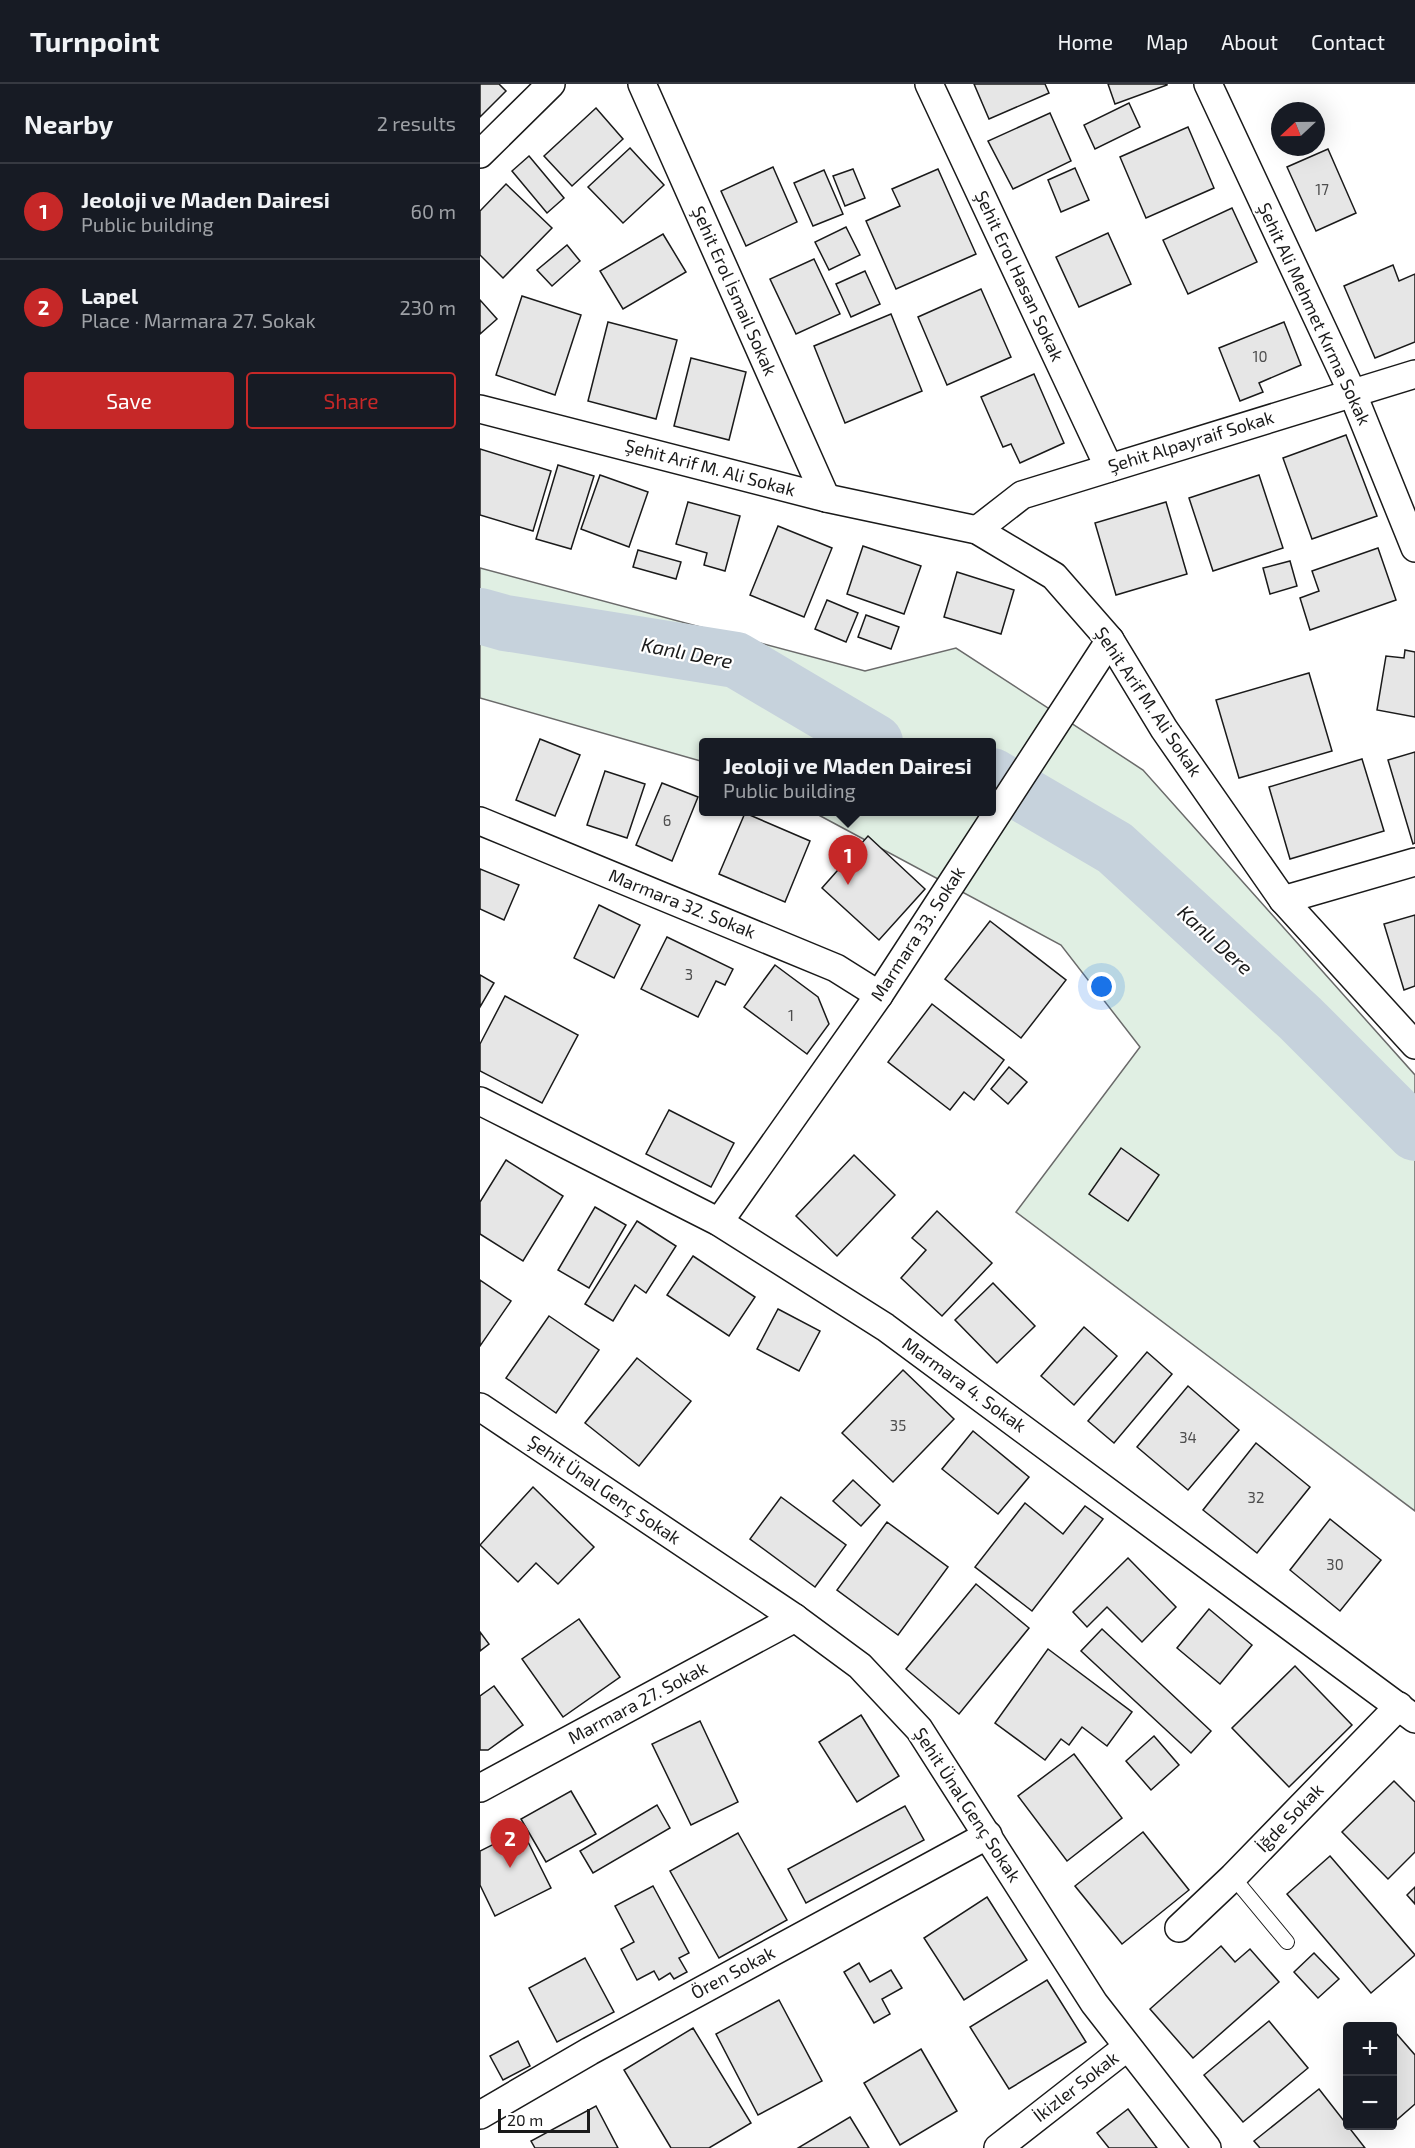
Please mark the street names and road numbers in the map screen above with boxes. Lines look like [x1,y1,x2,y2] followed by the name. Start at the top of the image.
[970,187,1069,365] street label: Şehit Erol Hasan Sokak
[1253,199,1376,429] street label: Şehit Ali Mehmet Kırma Sokak
[687,202,782,379] street label: Şehit Erol İsmail Sokak
[1105,405,1277,478] street label: Şehit Alpayraif Sokak
[622,434,798,501] street label: Şehit Arif M. Ali Sokak
[1090,623,1207,781] street label: Şehit Arif M. Ali Sokak
[865,862,969,1005] street label: Marmara 33. Sokak
[606,864,759,943] street label: Marmara 32. Sokak
[899,1332,1031,1436] street label: Marmara 4. Sokak
[523,1430,685,1549] street label: Şehit Ünal Genç Sokak
[564,1656,711,1748] street label: Marmara 27. Sokak
[909,1723,1026,1886] street label: Şehit Ünal Genç Sokak
[1251,1778,1327,1856] street label: İğde Sokak
[687,1941,778,2003] street label: Ören Sokak
[1028,2046,1122,2126] street label: İkizler Sokak

